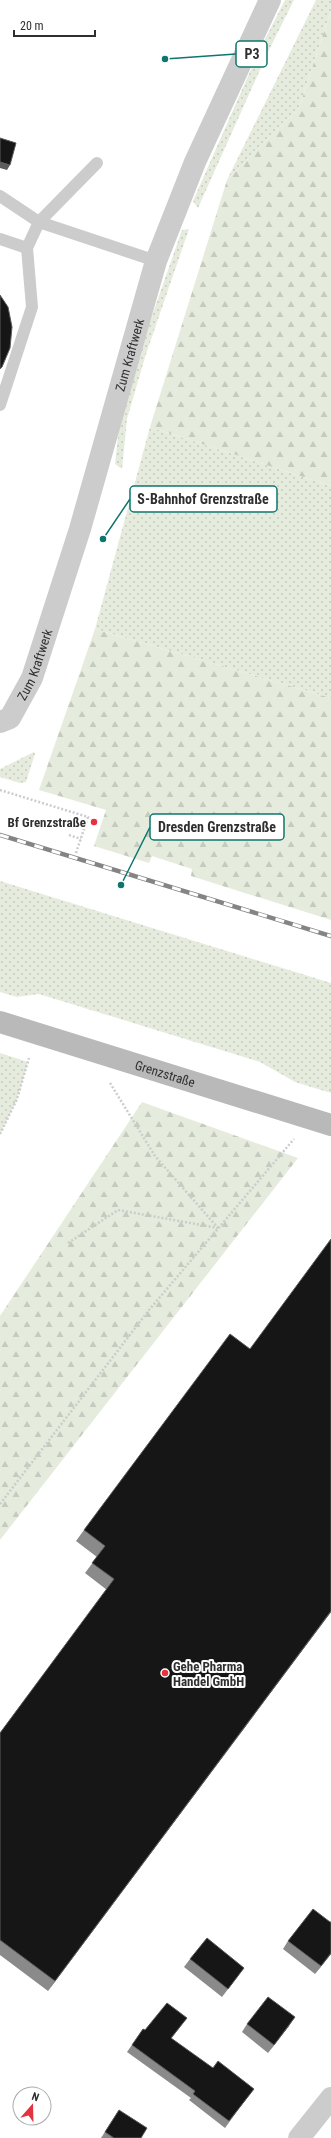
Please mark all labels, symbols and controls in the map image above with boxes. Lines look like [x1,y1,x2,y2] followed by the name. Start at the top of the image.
[14,12,95,38] scale bar
[20,19,44,33] text: 20 m
[236,41,267,67] callout: P3
[244,46,260,62] text: P3
[112,316,147,393] street label: Zum Kraftwerk
[130,486,277,512] callout: S-Bahnhof Grenzstraße
[137,491,269,507] text: S-Bahnhof Grenzstraße
[14,627,55,703] street label: Zum Kraftwerk
[150,814,284,840] callout: Dresden Grenzstraße
[8,815,86,830] place label: Bf Grenzstraße
[89,817,99,827] marker: Bf Grenzstraße
[158,819,276,835] text: Dresden Grenzstraße
[133,1057,197,1090] street label: Grenzstraße
[173,1659,244,1689] place label: Gehe Pharma Handel GmbH
[160,1668,170,1678] marker: Gehe Pharma Handel GmbH
[12,2086,52,2126] north arrow
[30,2090,41,2104] text: N

